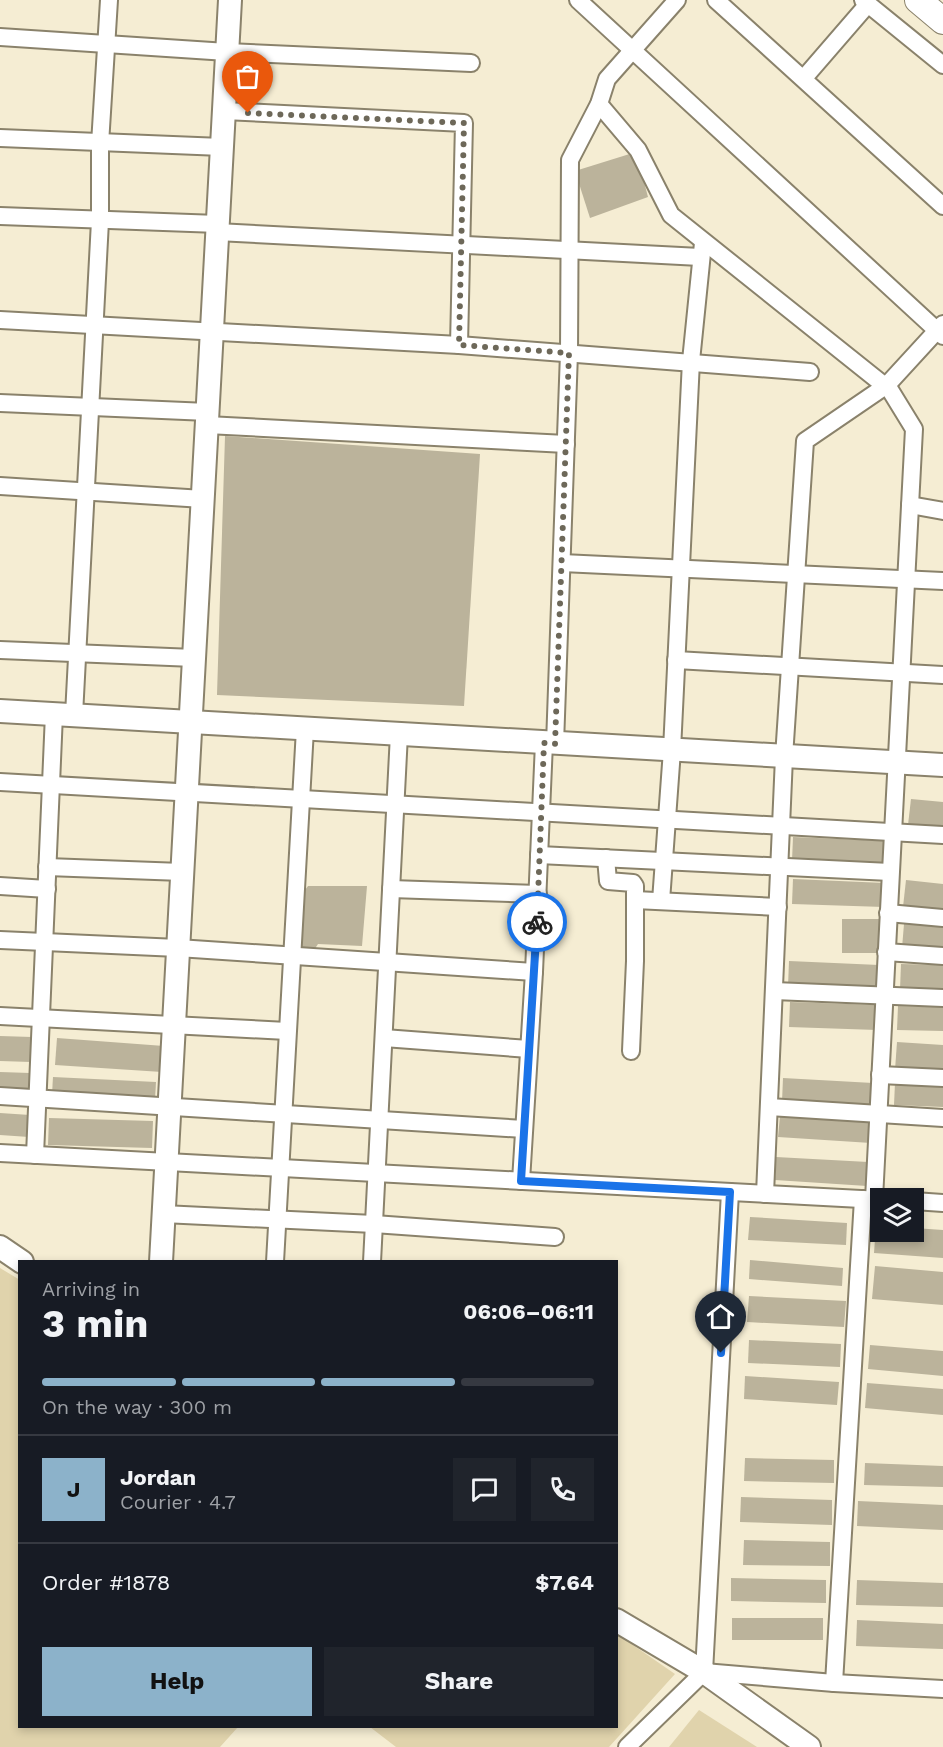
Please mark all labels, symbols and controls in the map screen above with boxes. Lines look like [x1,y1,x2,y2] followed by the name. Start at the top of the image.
[222,51,273,113] pin
[231,60,264,93] icon: bag
[507,892,567,952] courier
[521,906,554,939] icon: bike
[870,1188,924,1242] map controls
[870,1188,924,1242] button: layers
[42,1277,140,1301] text: Arriving in
[695,1291,746,1353] pin
[463,1299,594,1324] text: 06:06–06:11
[704,1300,737,1333] icon: home
[42,1301,149,1346] text: 3 min
[42,1395,232,1419] text: On the way · 300 m
[453,1458,516,1521] button: chat
[531,1458,594,1521] button: phone
[120,1465,196,1490] text: Jordan
[67,1477,80,1502] text: J
[120,1490,236,1514] text: Courier · 4.7
[42,1570,170,1595] text: Order #1878
[535,1570,594,1595] text: $7.64
[42,1647,312,1716] button: Help
[324,1647,594,1716] button: Share

